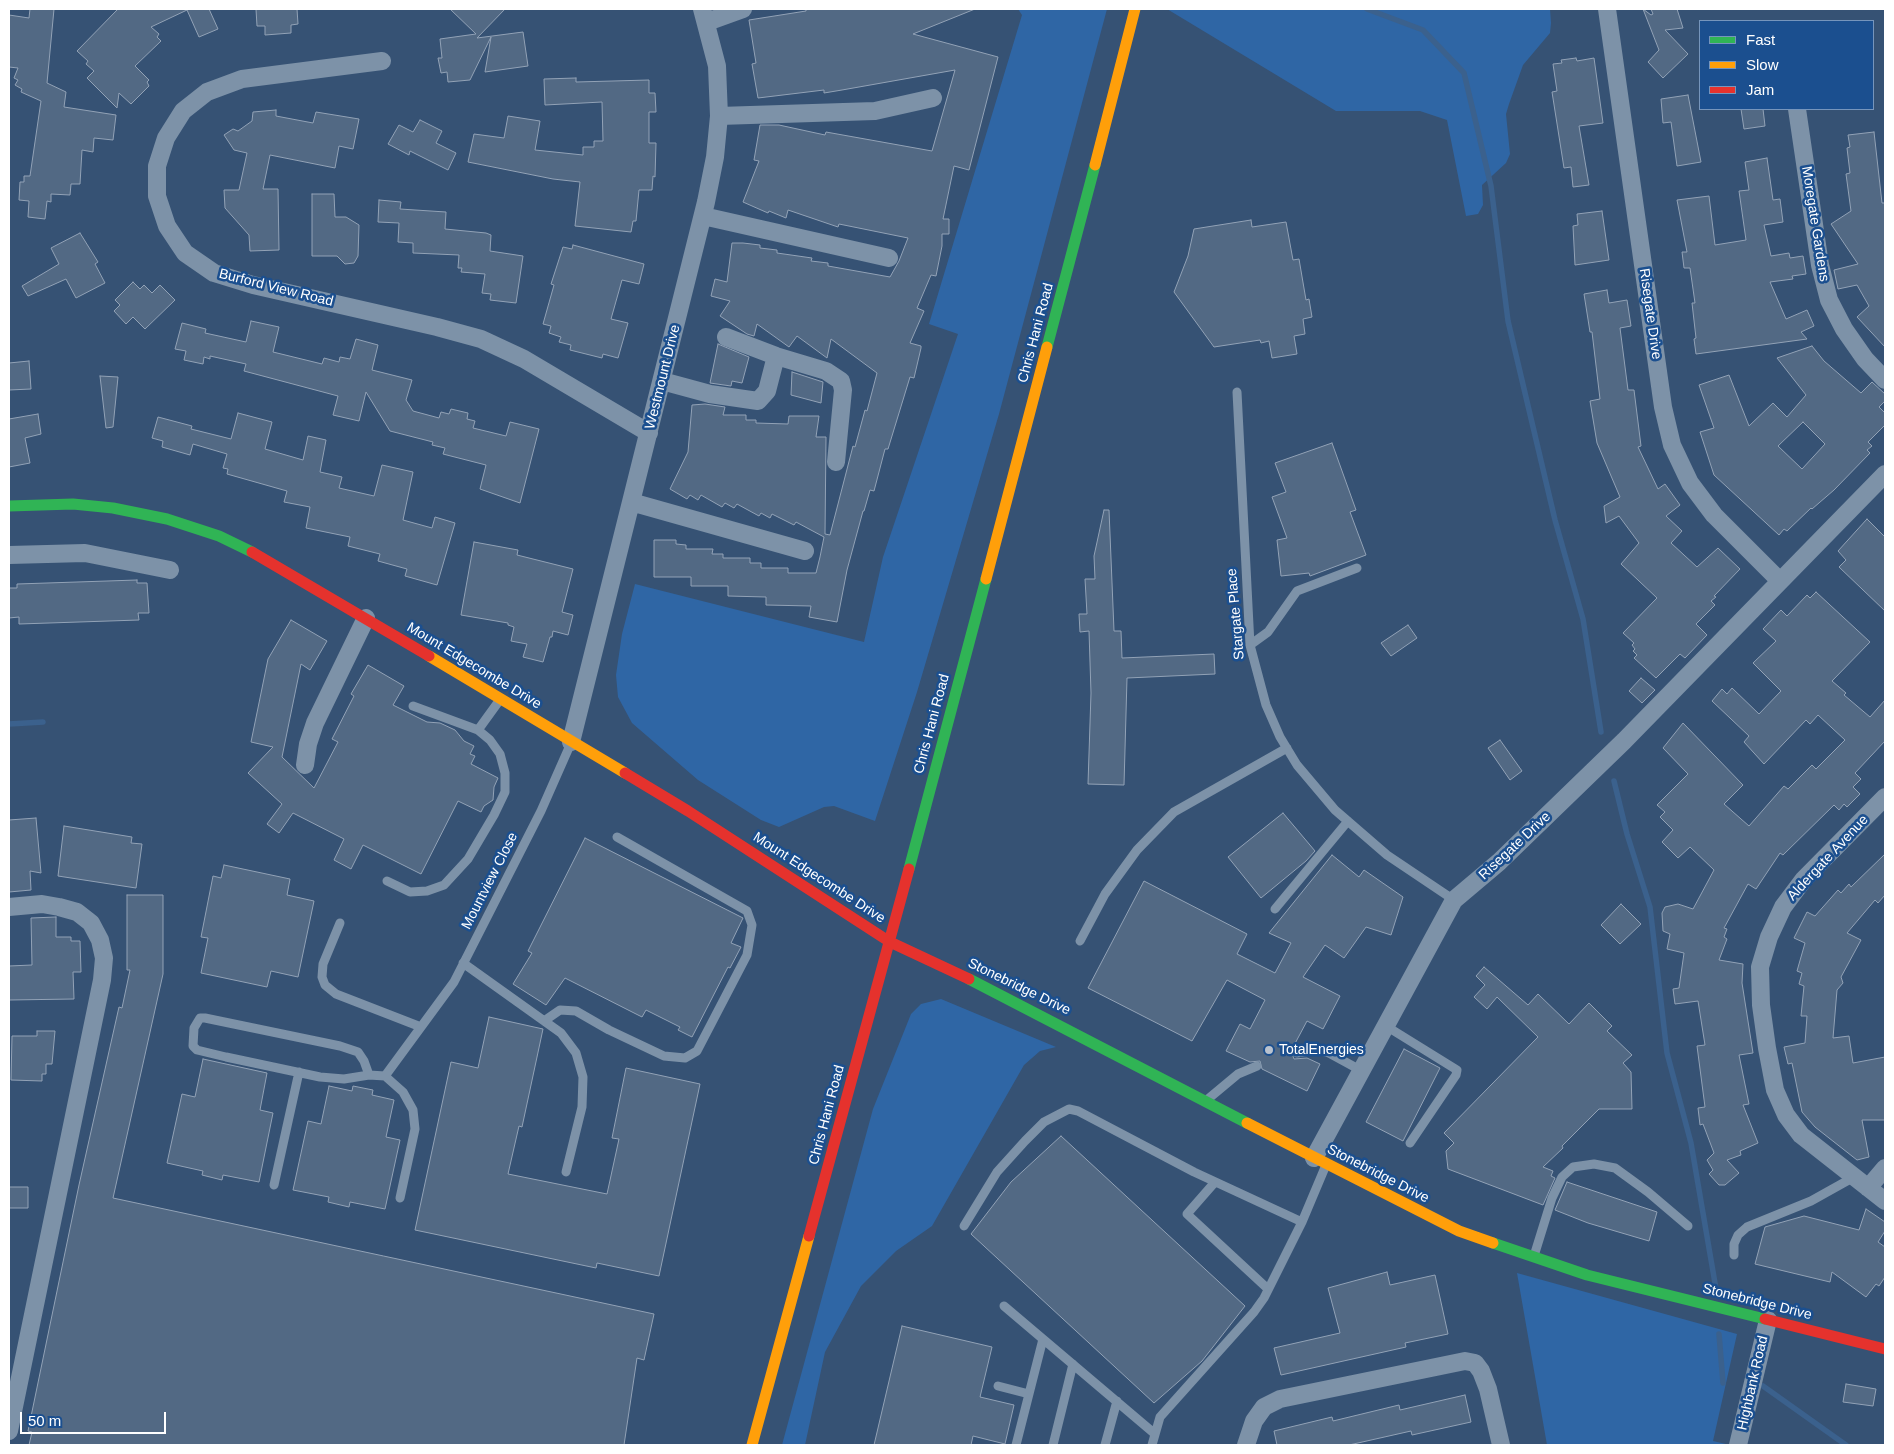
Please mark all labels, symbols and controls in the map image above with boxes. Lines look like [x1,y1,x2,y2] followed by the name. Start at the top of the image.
[1699,20,1874,110] legend
[1746,31,1775,48] text: Fast
[1746,56,1779,73] text: Slow
[1746,81,1774,98] text: Jam
[1798,165,1832,283] street label: Moregate Gardens
[217,266,335,310] street label: Burford View Road
[1635,267,1665,361] street label: Risegate Drive
[1015,281,1057,385] street label: Chris Hani Road
[642,323,684,431] street label: Westmount Drive
[1224,568,1248,660] street label: Stargate Place
[404,619,544,713] street label: Mount Edgecombe Drive
[911,672,953,776] street label: Chris Hani Road
[1476,809,1554,883] street label: Risegate Drive
[1784,812,1872,904] street label: Aldergate Avenue
[750,829,888,927] street label: Mount Edgecombe Drive
[458,830,522,932] street label: Mountview Close
[965,955,1073,1019] street label: Stonebridge Drive
[1279,1042,1364,1058] place label: TotalEnergies
[1263,1044,1275,1056] marker: TotalEnergies
[806,1063,848,1167] street label: Chris Hani Road
[1324,1141,1432,1207] street label: Stonebridge Drive
[1701,1280,1813,1324] street label: Stonebridge Drive
[1734,1334,1772,1432] street label: Highbank Road
[22,1402,169,1434] scale bar
[28,1412,61,1429] text: 50 m

